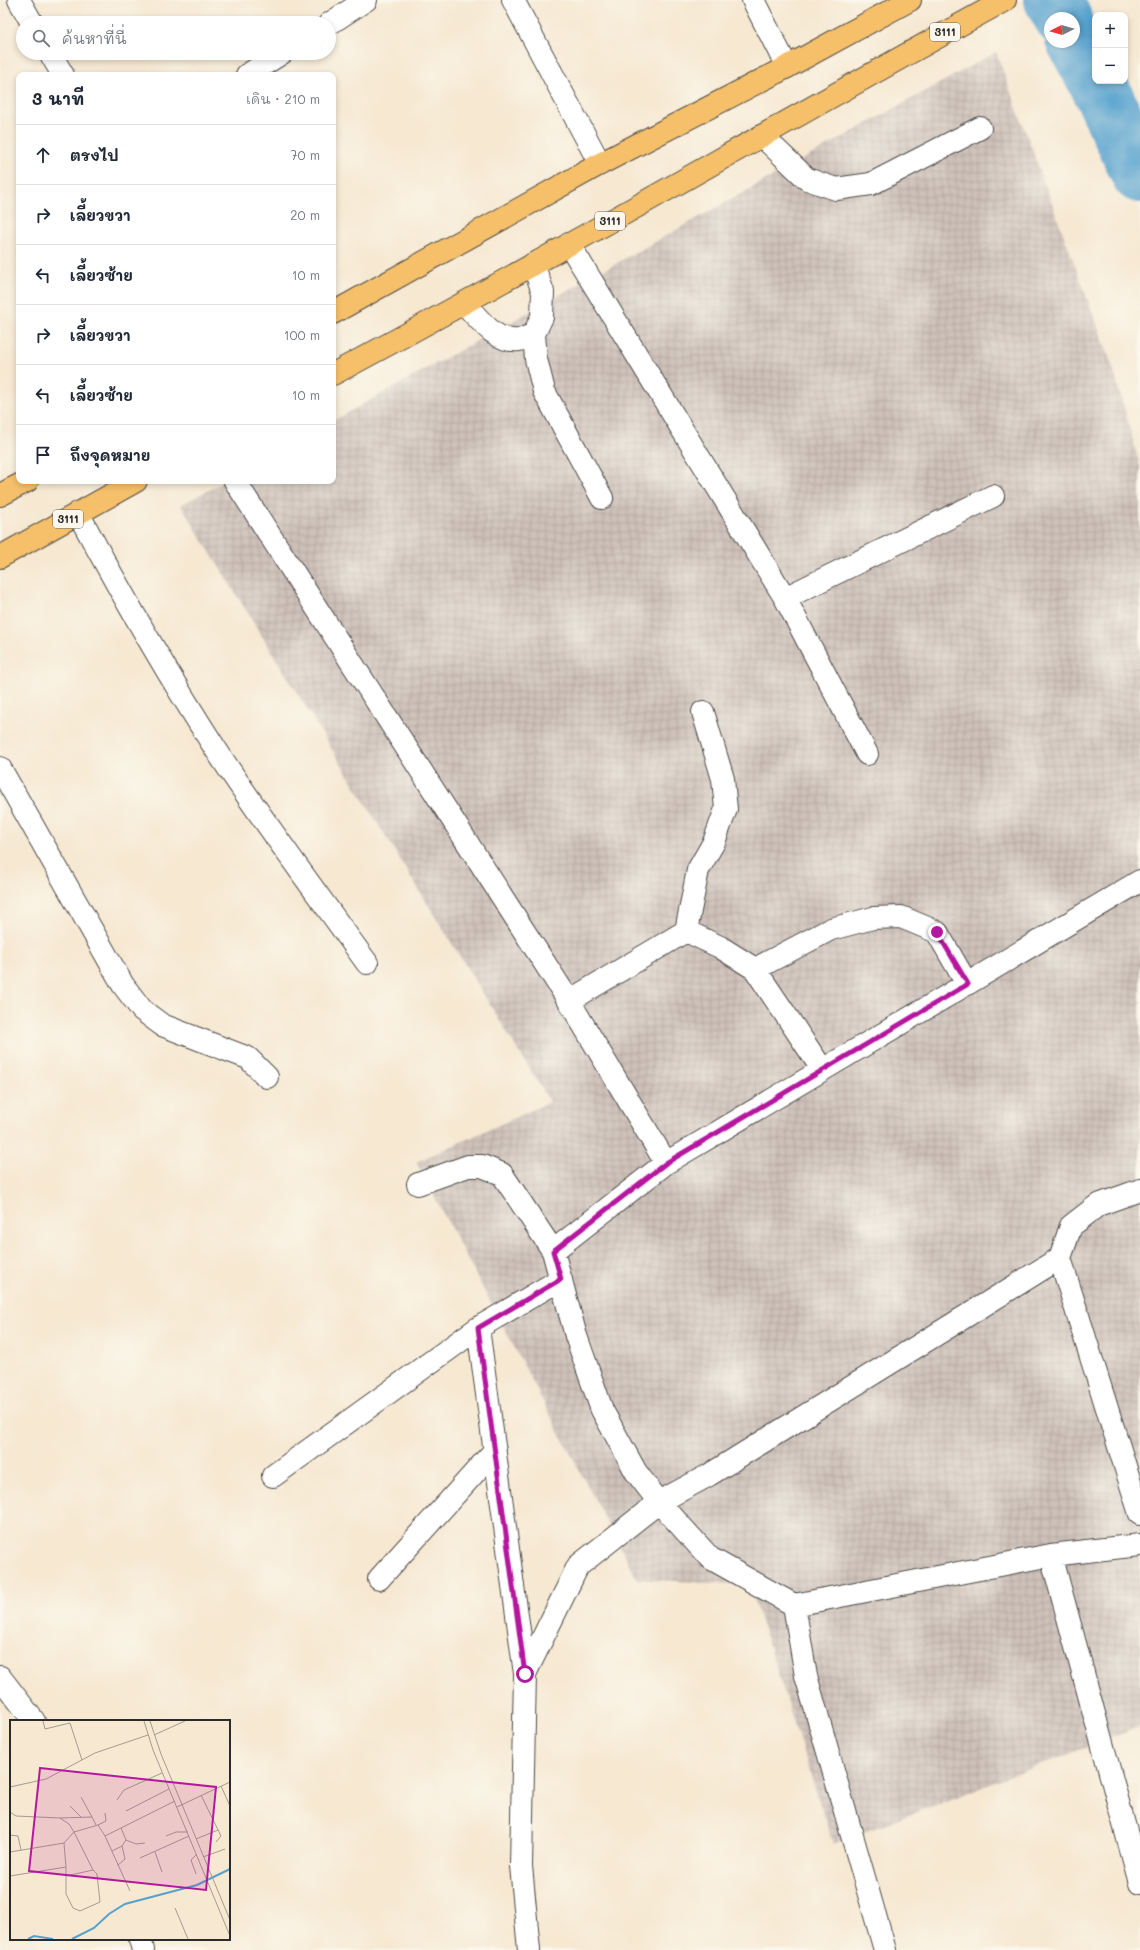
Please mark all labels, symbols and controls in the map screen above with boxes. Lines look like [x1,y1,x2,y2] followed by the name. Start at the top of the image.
[1044,12,1080,48] north arrow
[1092,12,1128,84] map controls
[1092,12,1128,48] button: +
[16,16,336,60] search box
[930,23,960,41] road number: 3111
[30,27,52,49] icon: search
[62,28,127,48] text: ค้นหาที่นี่
[1092,48,1128,84] button: −
[32,87,84,109] text: 3 นาที
[246,90,320,107] text: เดิน · 210 m
[32,144,54,166] icon: ahead
[70,145,119,165] text: ตรงไป
[290,146,320,163] text: 70 m
[32,204,54,226] icon: right
[70,205,131,225] text: เลี้ยวขวา
[290,206,320,223] text: 20 m
[595,212,625,230] road number: 3111
[32,264,54,286] icon: left
[70,265,133,285] text: เลี้ยวซ้าย
[292,266,320,283] text: 10 m
[32,324,54,346] icon: right
[70,325,131,345] text: เลี้ยวขวา
[284,326,320,343] text: 100 m
[32,384,54,406] icon: left
[70,385,133,405] text: เลี้ยวซ้าย
[292,386,320,403] text: 10 m
[32,444,54,466] icon: arrive
[70,445,150,465] text: ถึงจุดหมาย
[53,510,83,528] road number: 3111
[928,923,946,941] route end
[516,1665,534,1683] route start
[10,1720,230,1940] inset map

